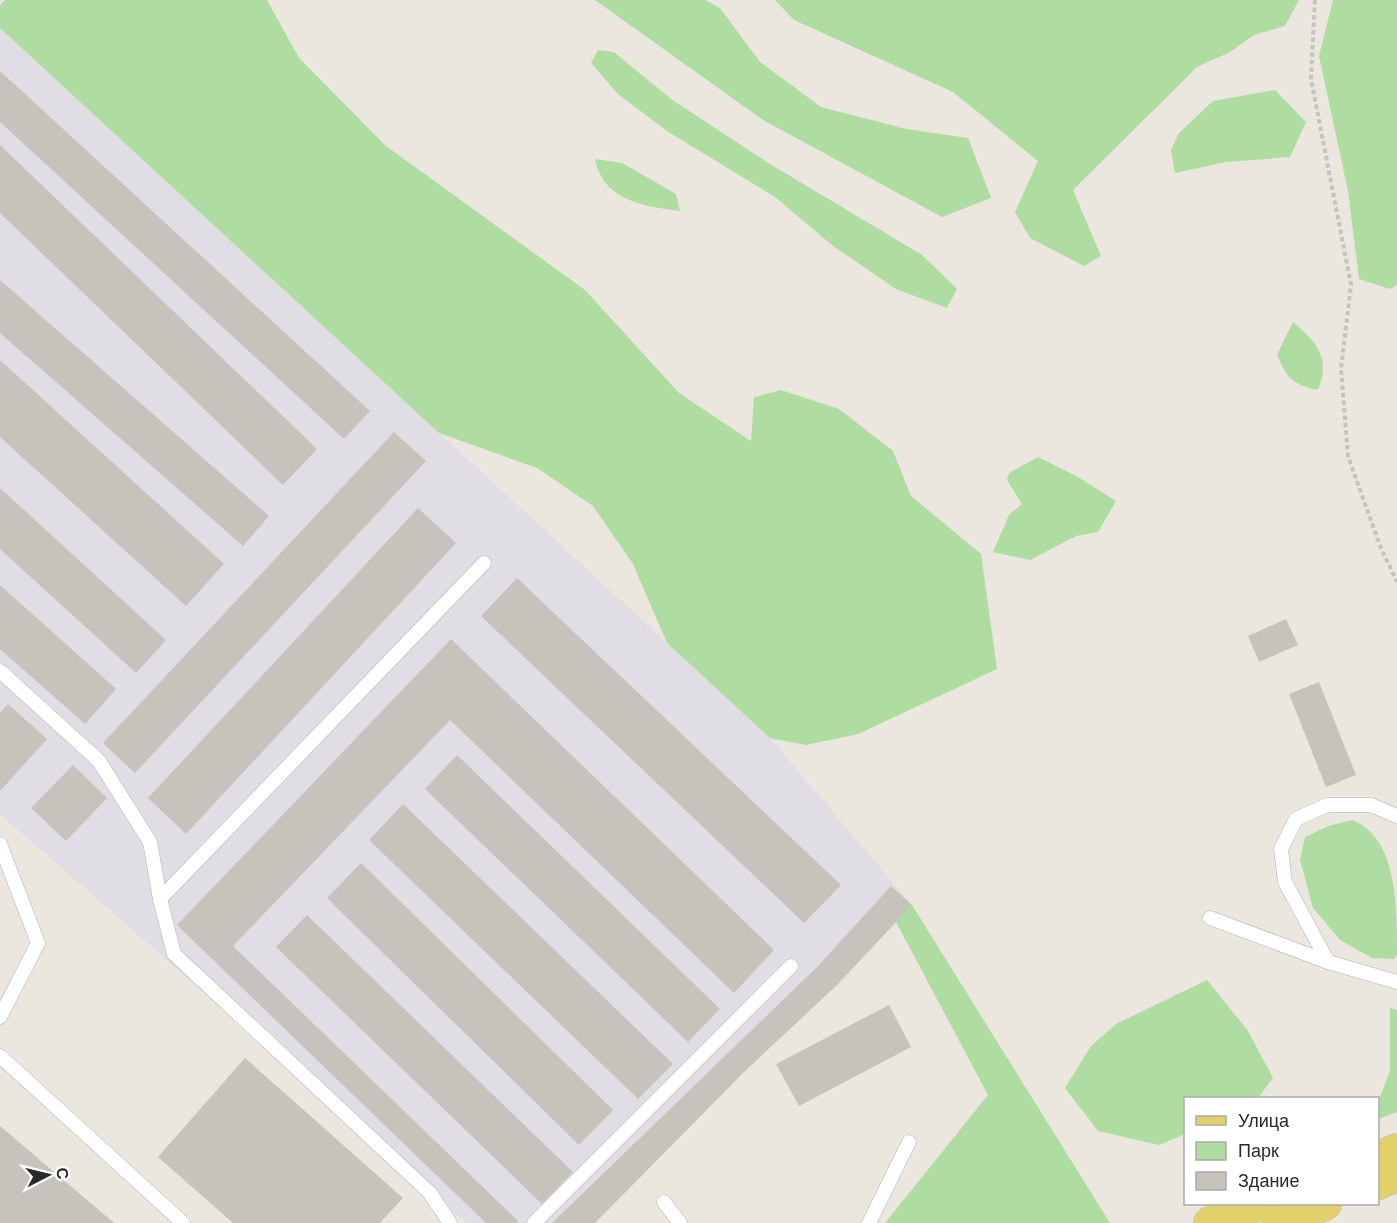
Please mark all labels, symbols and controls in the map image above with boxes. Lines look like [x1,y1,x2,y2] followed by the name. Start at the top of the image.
[1184,1097,1379,1205] legend
[1238,1110,1290,1131] text: Улица
[1238,1140,1279,1161] text: Парк
[18,1145,78,1205] north arrow
[52,1166,73,1181] text: С
[1238,1170,1299,1191] text: Здание

